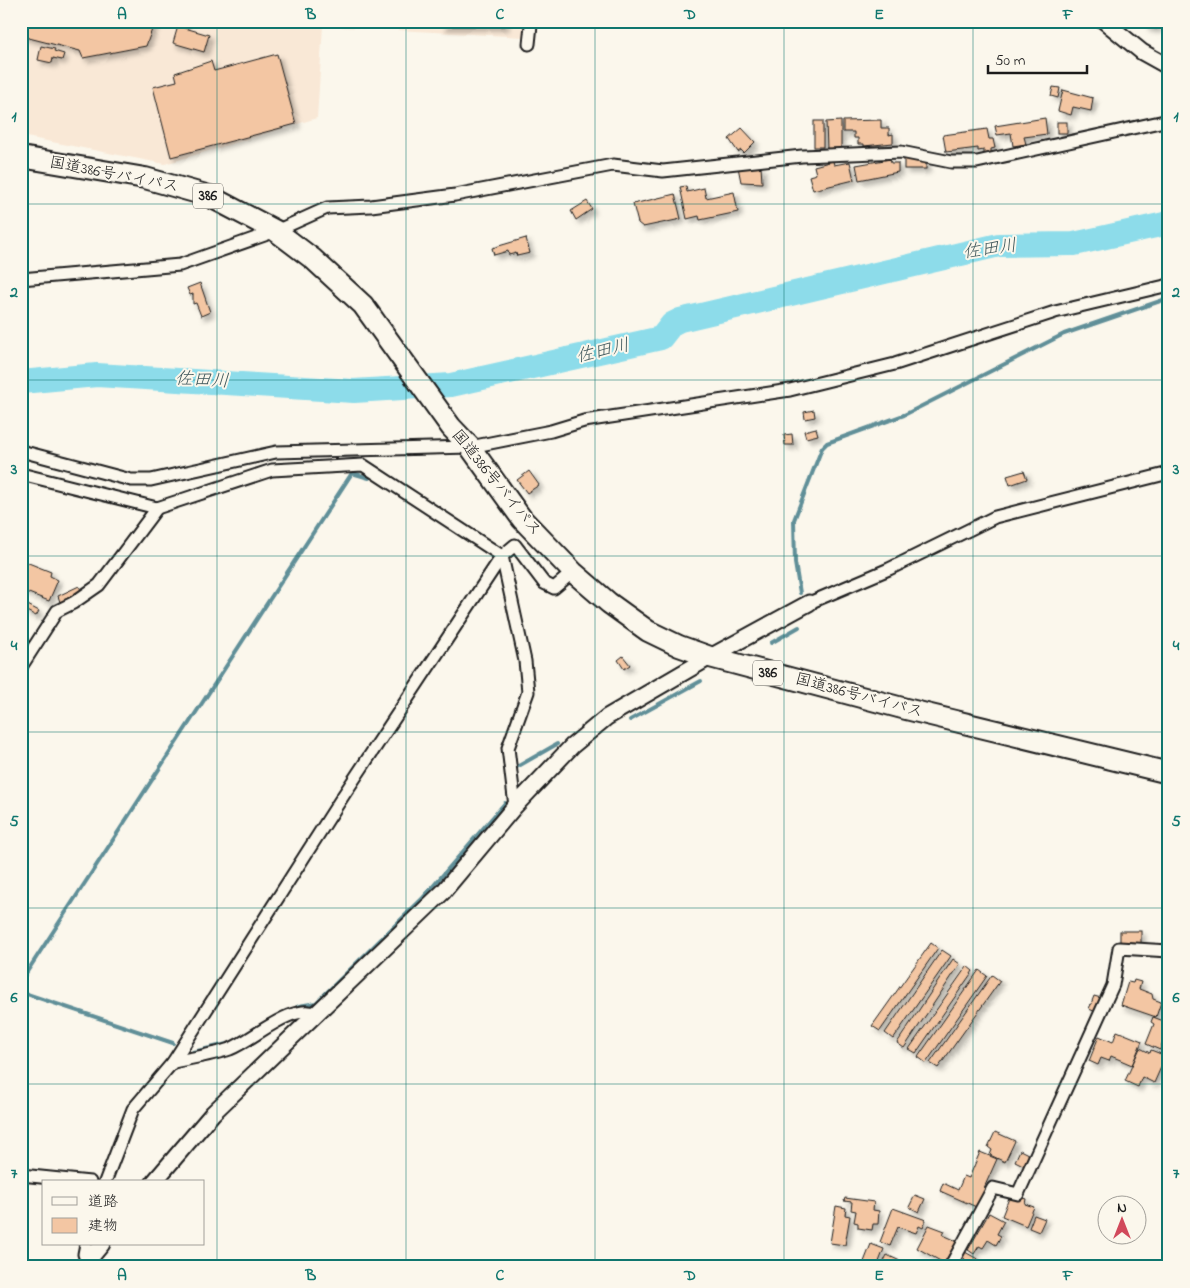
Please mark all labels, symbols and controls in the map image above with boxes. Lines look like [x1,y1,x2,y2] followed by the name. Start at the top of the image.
[117,3,127,27] text: A
[305,3,317,27] text: B
[496,3,505,27] text: C
[683,3,696,27] text: D
[874,3,884,27] text: E
[1062,3,1074,27] text: F
[988,42,1086,74] scale bar
[995,50,1026,72] text: 50 m
[11,105,17,129] text: 1
[1173,105,1179,129] text: 1
[47,151,181,199] street label: 国道386号バイパス
[193,184,223,208] road number: 386
[961,233,1019,267] water label: 佐田川
[9,281,18,305] text: 2
[1171,281,1180,305] text: 2
[574,333,632,371] water label: 佐田川
[174,367,230,395] water label: 佐田川
[445,424,547,542] street label: 国道386号バイパス
[10,458,18,482] text: 3
[1172,458,1180,482] text: 3
[10,634,18,658] text: 4
[1172,634,1180,658] text: 4
[753,660,783,686] road number: 386
[792,667,926,725] street label: 国道386号バイパス
[9,810,19,834] text: 5
[1171,810,1181,834] text: 5
[9,986,18,1010] text: 6
[1171,986,1180,1010] text: 6
[11,1162,18,1186] text: 7
[1173,1162,1180,1186] text: 7
[42,1180,205,1246] legend
[88,1191,118,1213] text: 道路
[1098,1196,1148,1246] north arrow
[1117,1198,1127,1219] text: N
[88,1215,118,1237] text: 建物
[117,1264,127,1288] text: A
[305,1264,317,1288] text: B
[496,1264,505,1288] text: C
[683,1264,696,1288] text: D
[874,1264,884,1288] text: E
[1062,1264,1074,1288] text: F

